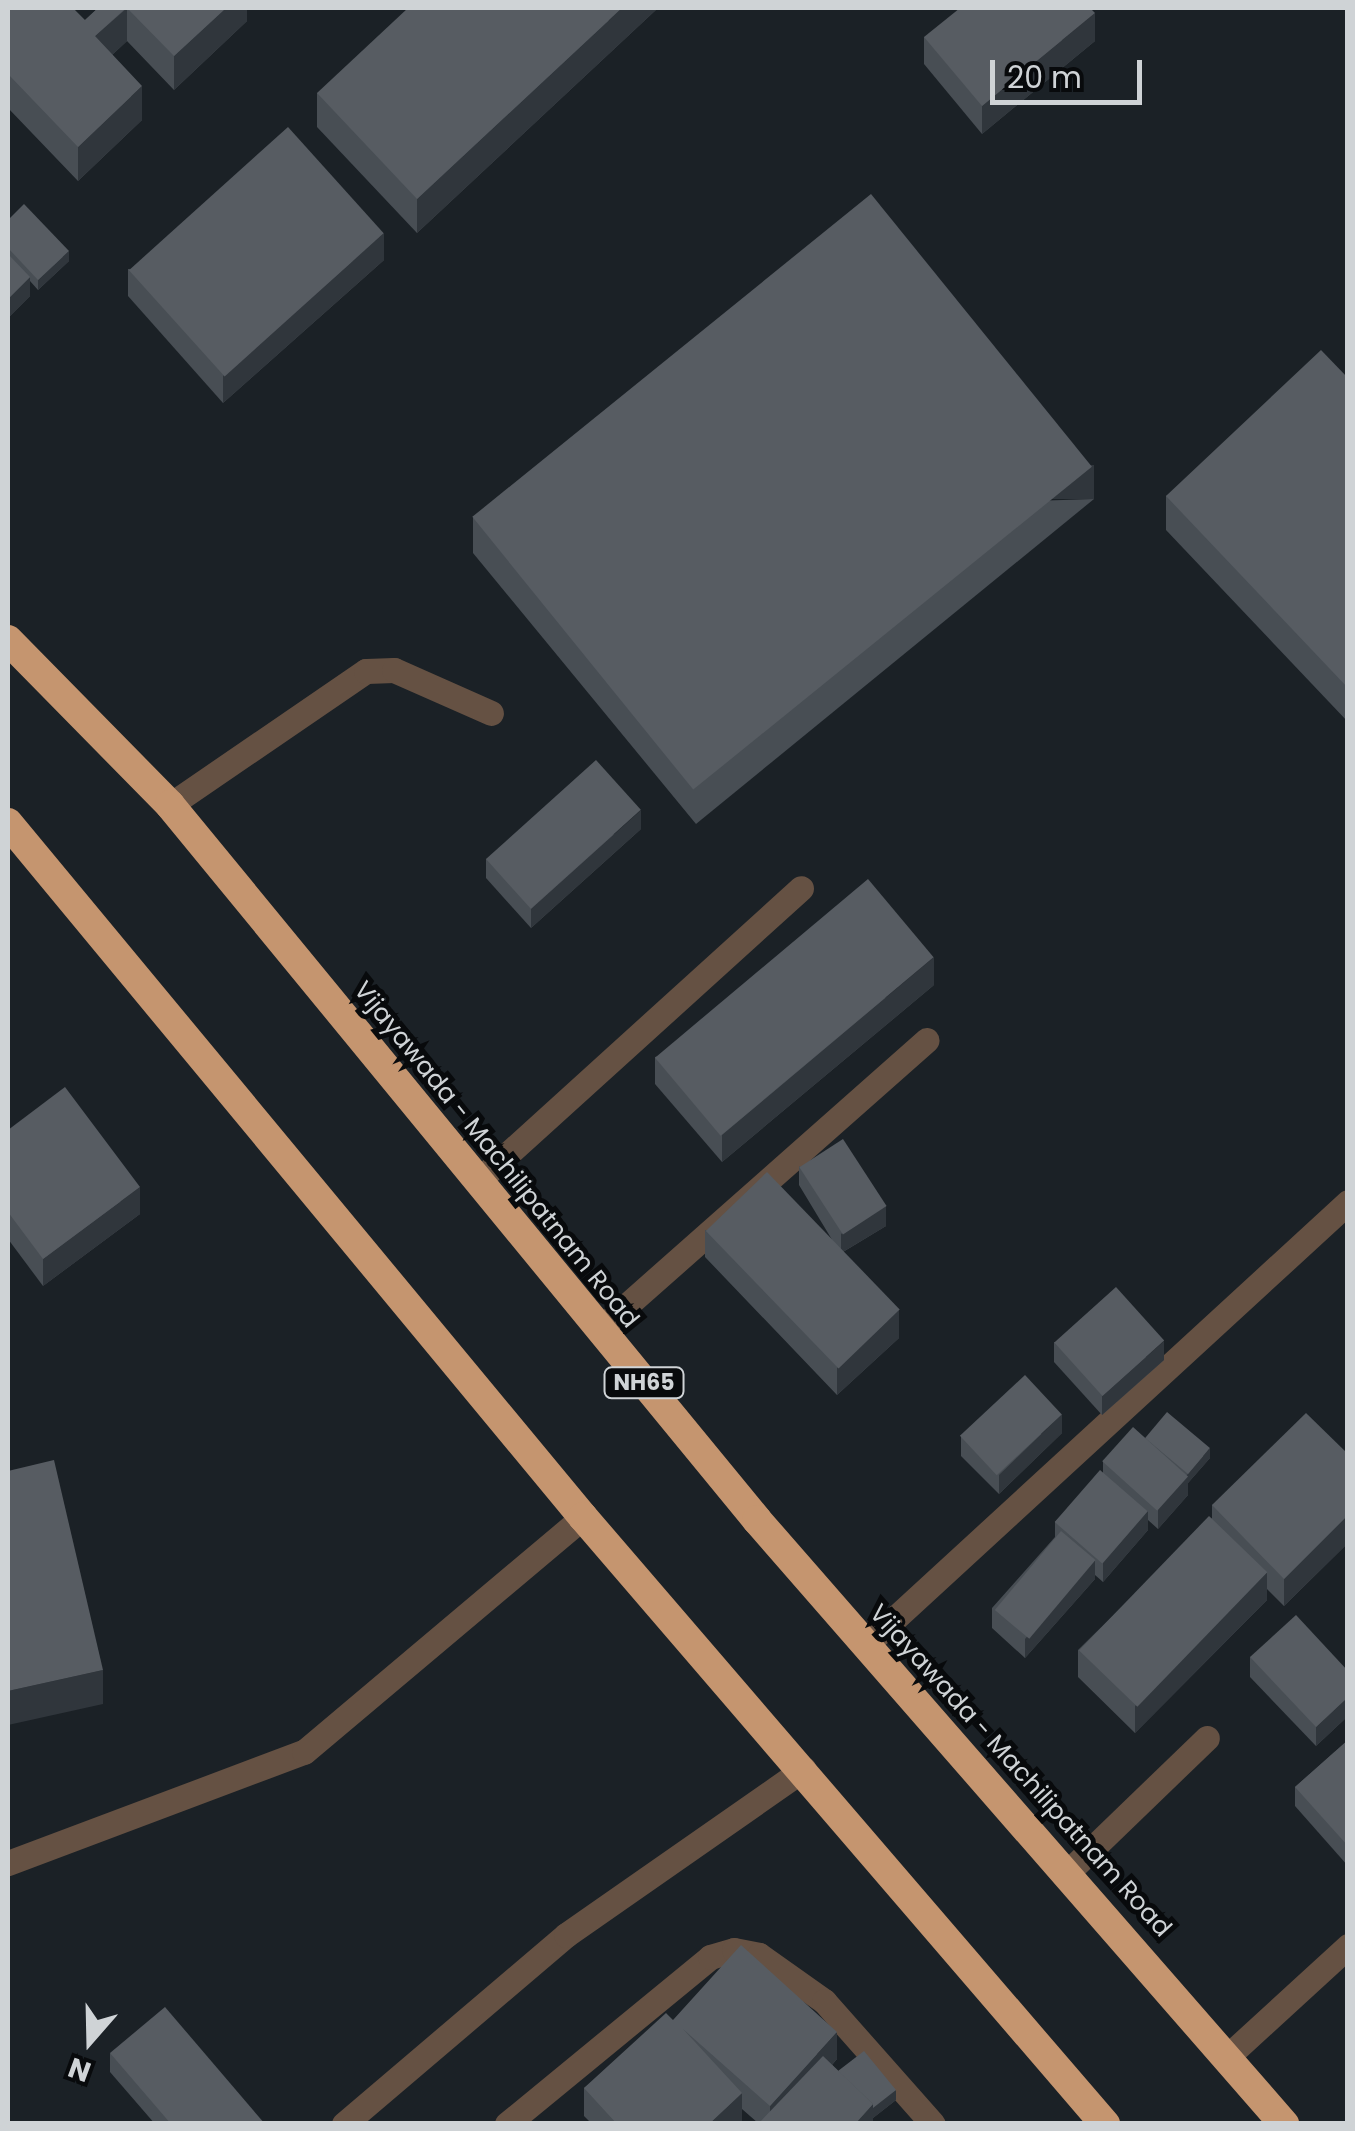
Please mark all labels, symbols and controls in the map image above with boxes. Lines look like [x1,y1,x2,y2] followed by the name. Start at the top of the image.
[995,40,1148,102] scale bar
[1007,56,1082,99] text: 20 m
[347,976,645,1334] street label: Vijayawada - Machilipatnam Road
[602,1366,686,1400] road number: NH65
[863,1599,1177,1943] street label: Vijayawada - Machilipatnam Road
[40,1991,140,2091] north arrow
[63,2048,96,2092] text: N

